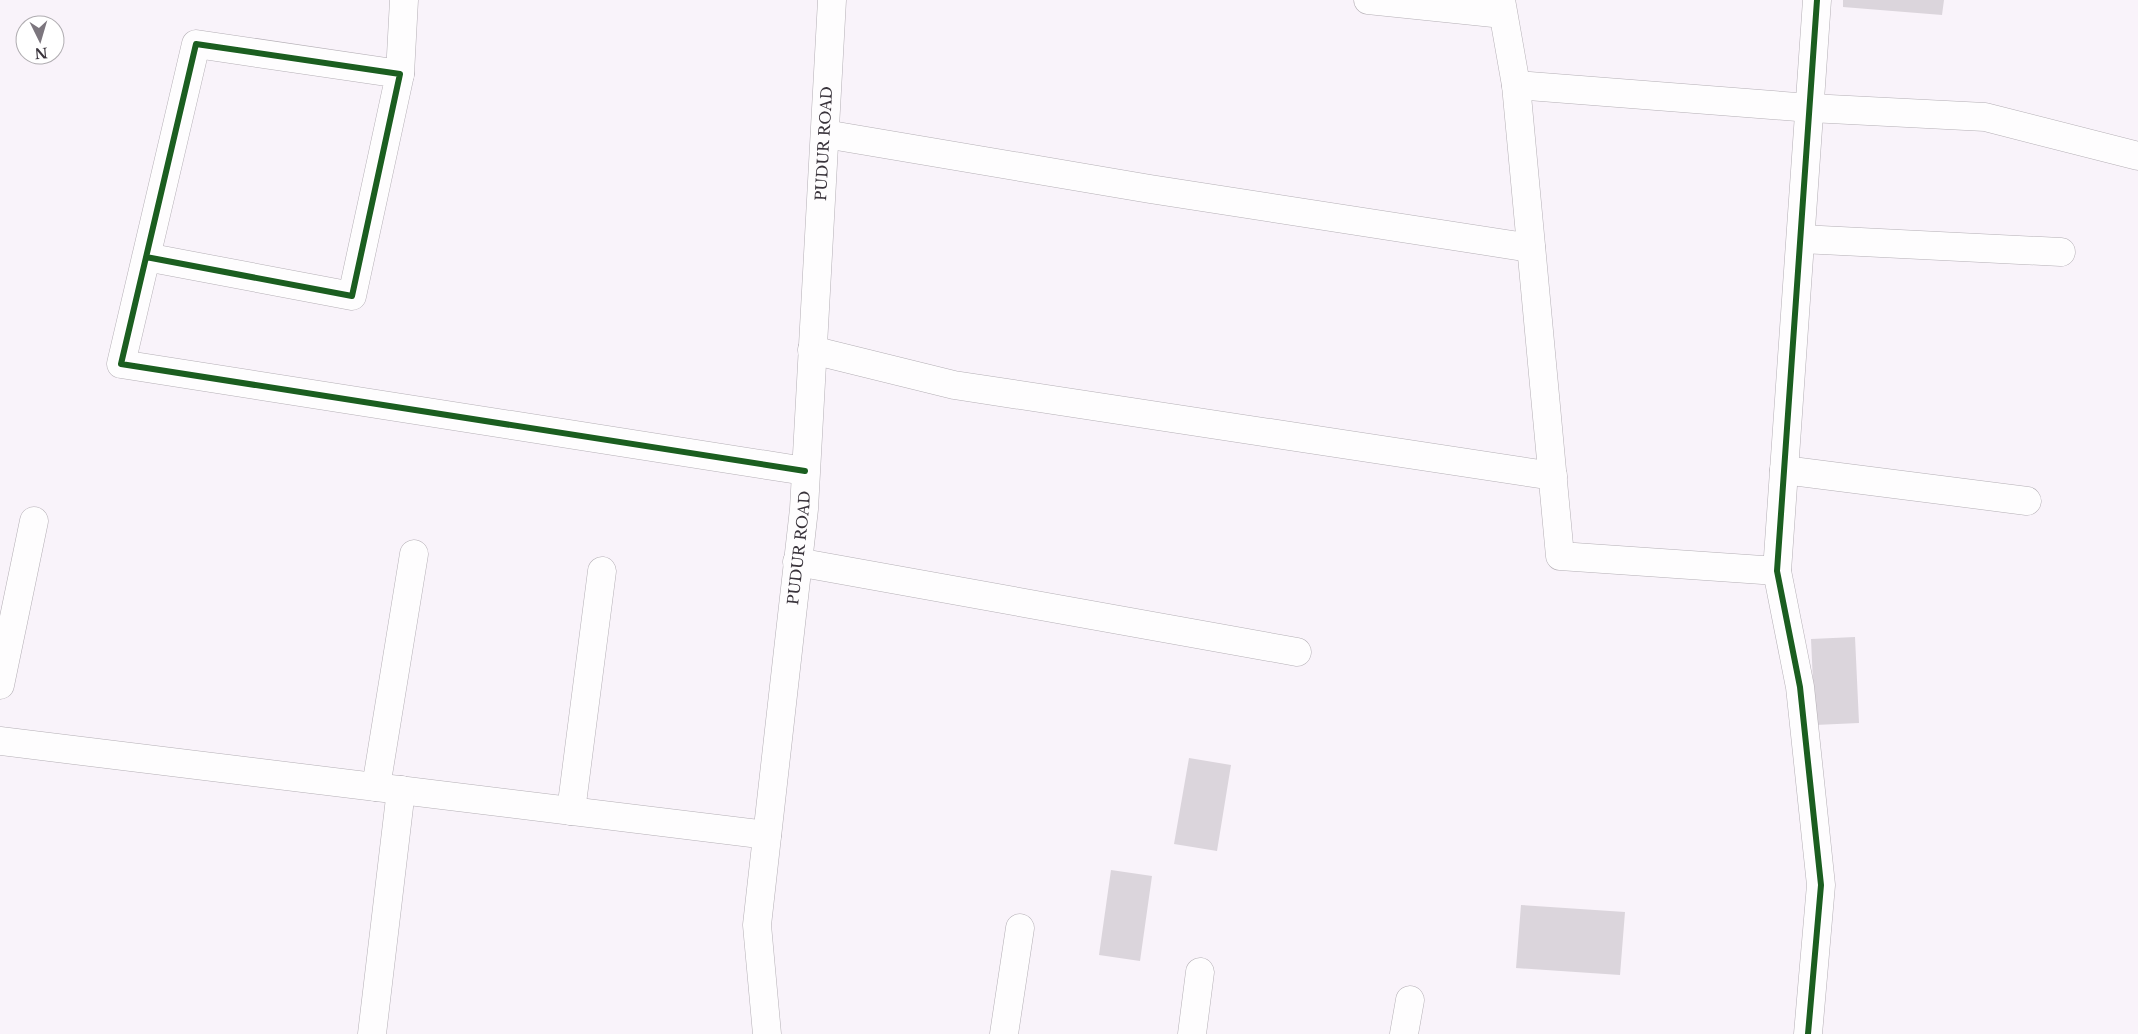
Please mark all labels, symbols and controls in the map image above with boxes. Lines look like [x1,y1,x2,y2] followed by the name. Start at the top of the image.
[15,15,65,65] north arrow
[34,43,48,62] text: N
[811,86,836,202] street label: PUDUR ROAD
[783,490,814,606] street label: PUDUR ROAD

